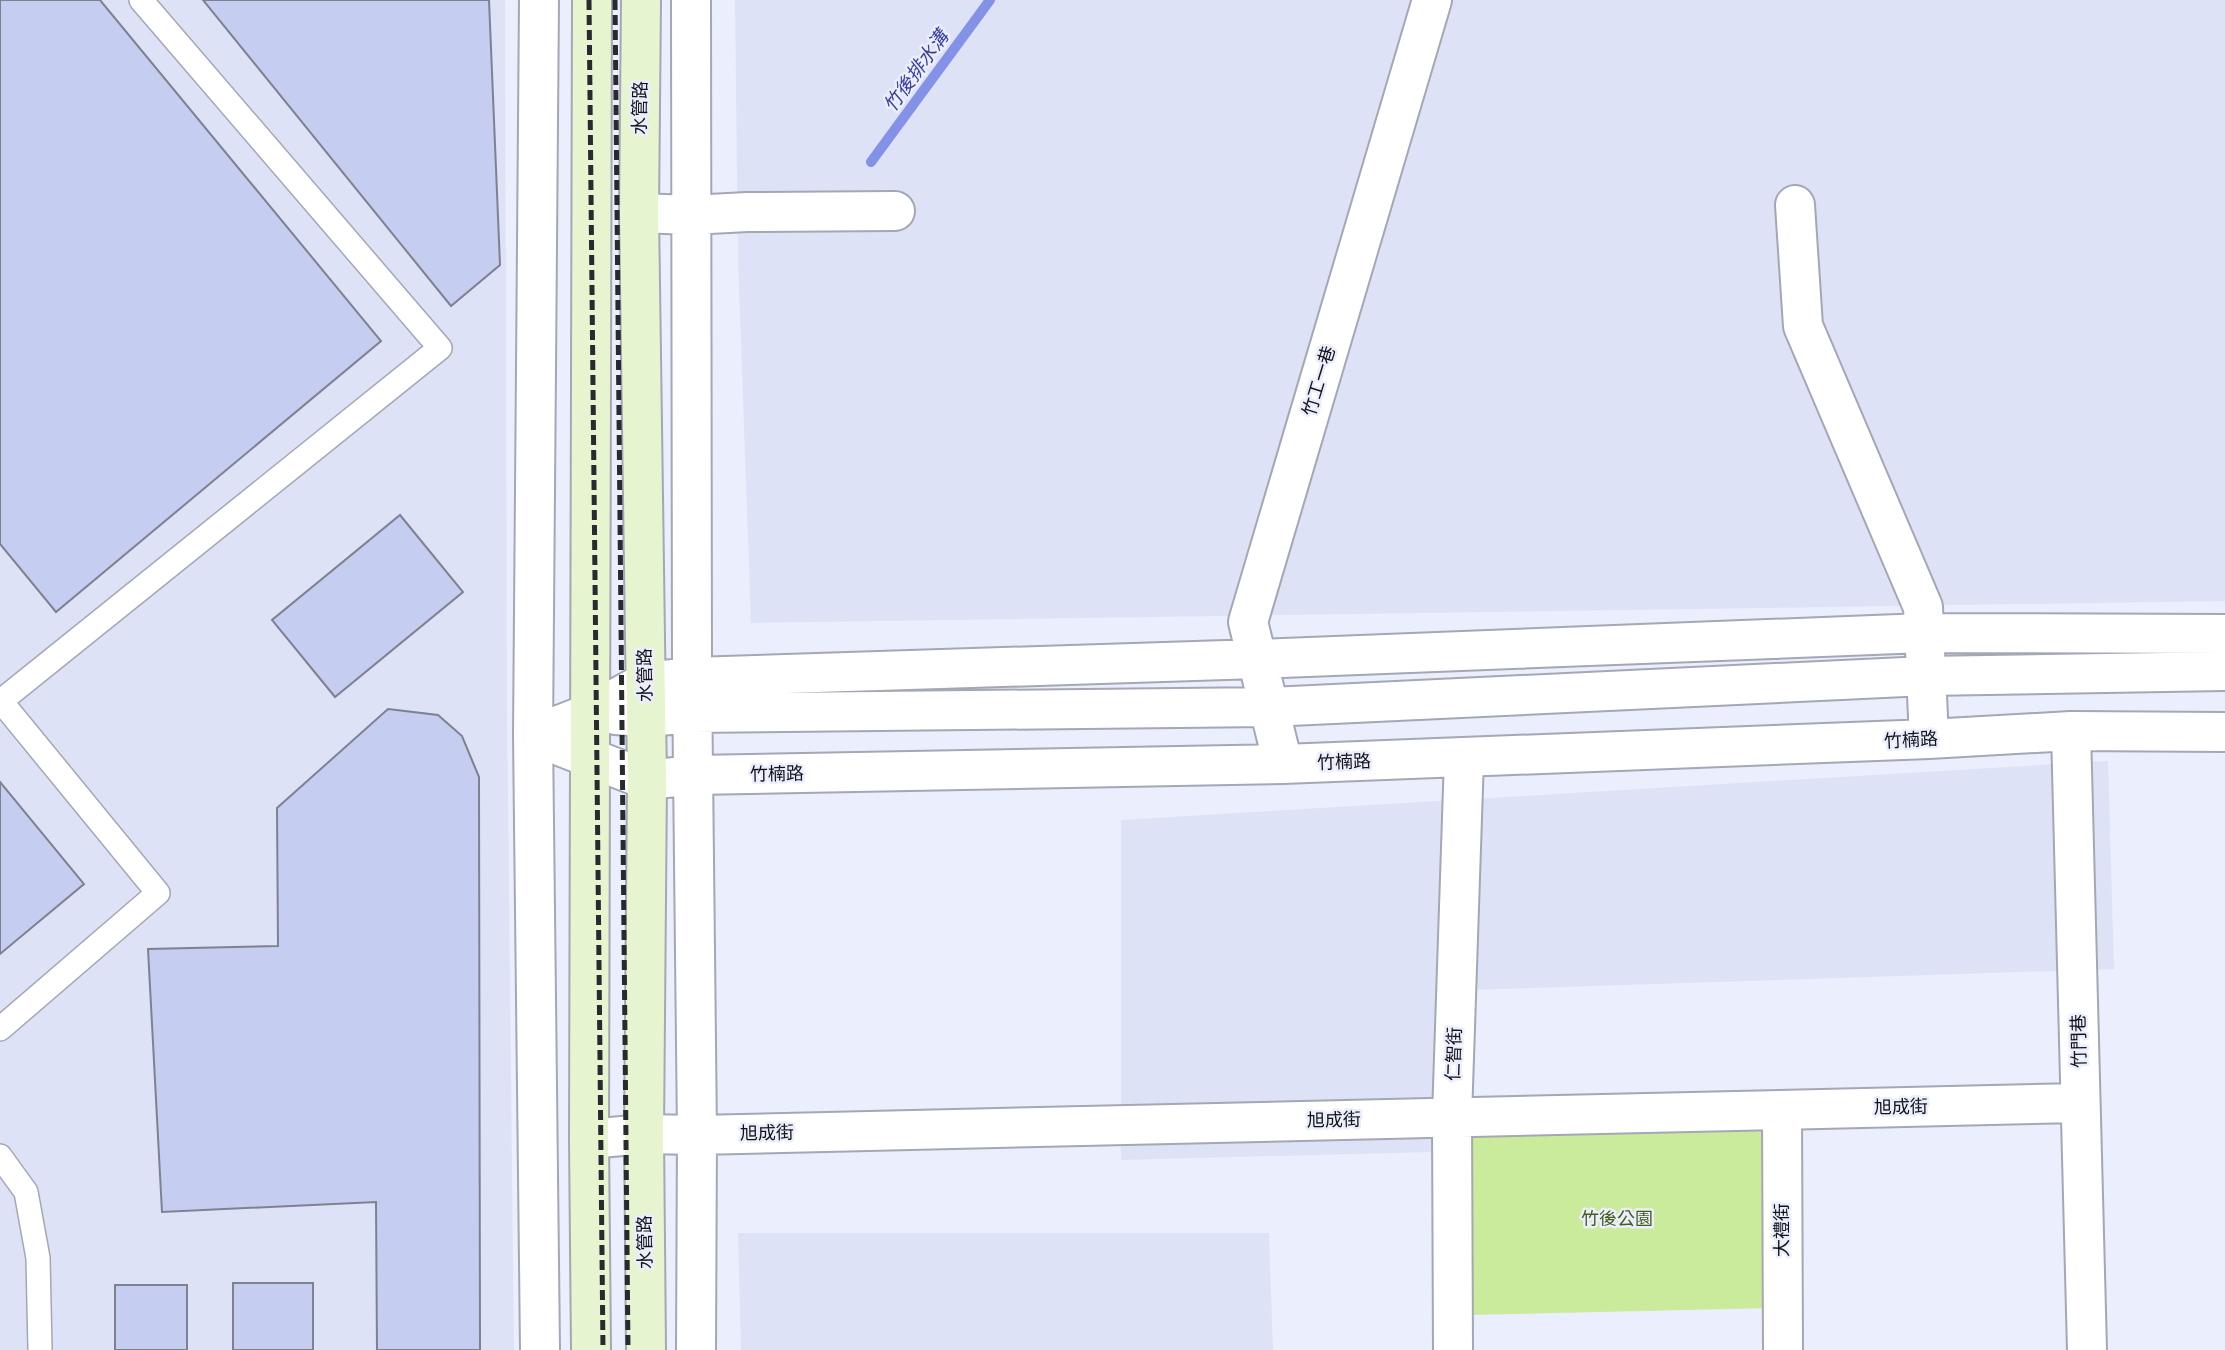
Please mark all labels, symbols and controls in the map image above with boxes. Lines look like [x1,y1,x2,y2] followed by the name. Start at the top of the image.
[879,23,955,116] water label: 竹後排水溝
[629,81,651,135] street label: 水管路
[1298,343,1340,419] street label: 竹工一巷
[634,648,656,702] street label: 水管路
[1883,728,1939,752] street label: 竹楠路
[1317,750,1371,774] street label: 竹楠路
[750,763,804,785] street label: 竹楠路
[2068,1014,2090,1068] street label: 竹門巷
[1442,1027,1466,1081] street label: 仁智街
[1874,1096,1928,1118] street label: 旭成街
[1307,1109,1361,1131] street label: 旭成街
[740,1122,794,1144] street label: 旭成街
[1771,1203,1793,1257] street label: 大禮街
[1581,1208,1653,1230] park label: 竹後公園
[634,1215,656,1269] street label: 水管路

